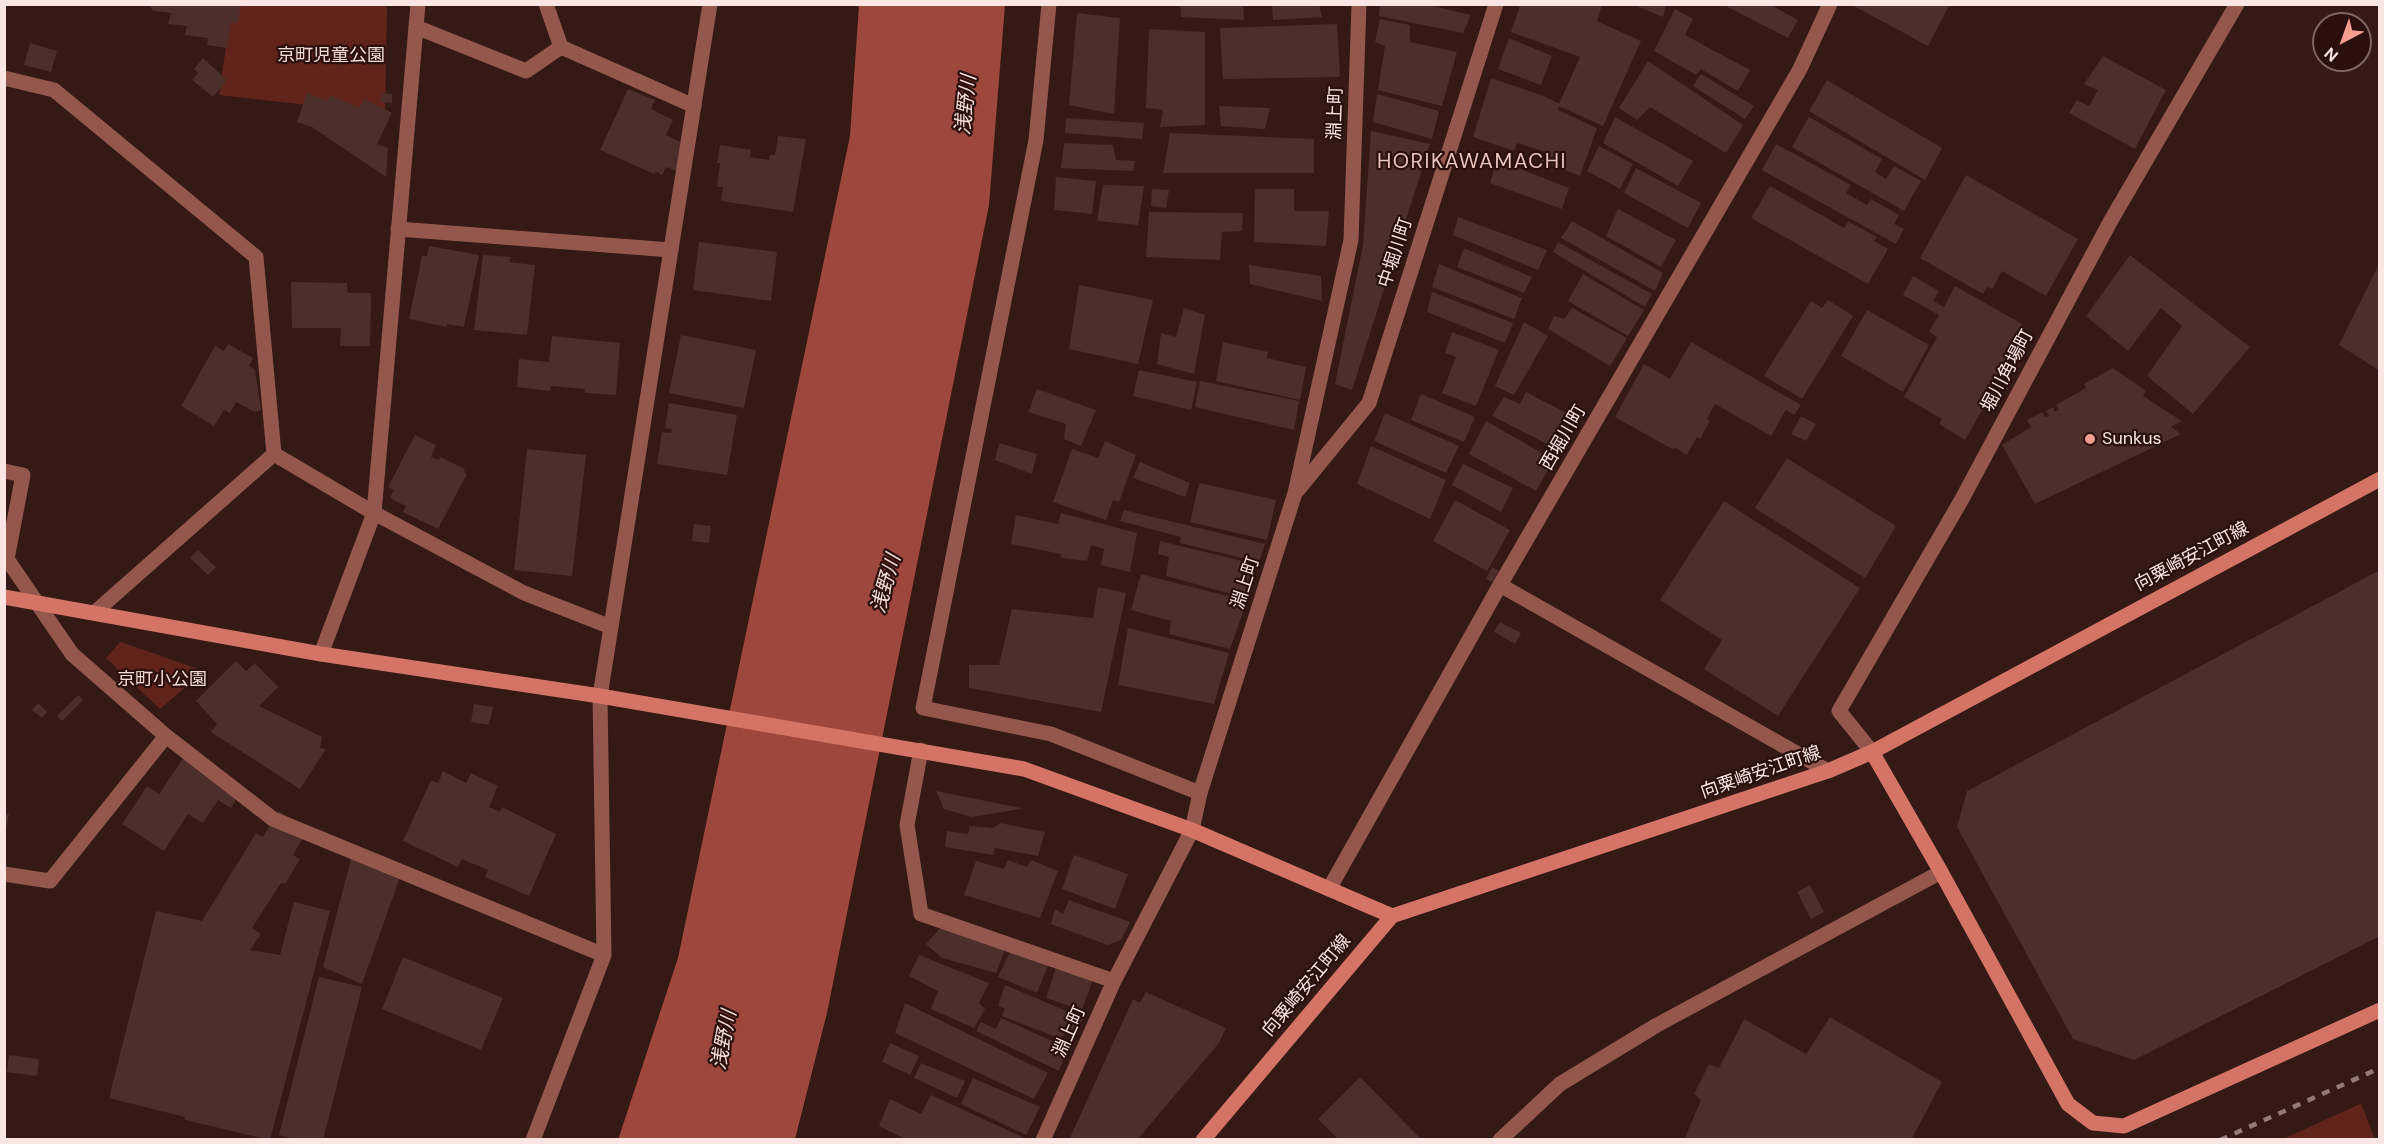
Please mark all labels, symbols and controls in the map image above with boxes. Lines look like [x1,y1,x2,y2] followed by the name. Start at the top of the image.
[2312,12,2372,72] north arrow
[2320,43,2342,66] text: N
[277,45,385,67] park label: 京町児童公園
[952,74,982,136] water label: 浅野川
[1324,86,1348,140] street label: 淵上町
[1377,149,1567,175] district label: HORIKAWAMACHI
[1375,215,1417,291] street label: 中堀川町
[1977,326,2039,416] street label: 堀川角場町
[1537,401,1591,475] street label: 西堀川町
[2102,428,2162,450] place label: Sunkus
[2083,432,2097,446] marker: Sunkus
[2131,518,2253,596] street label: 向粟崎安江町線
[867,552,907,616] water label: 浅野川
[1227,554,1265,612] street label: 淵上町
[117,669,207,691] park label: 京町小公園
[1698,742,1824,804] street label: 向粟崎安江町線
[1258,931,1356,1041] street label: 向粟崎安江町線
[1049,1003,1091,1061] street label: 淵上町
[707,1008,743,1072] water label: 浅野川

